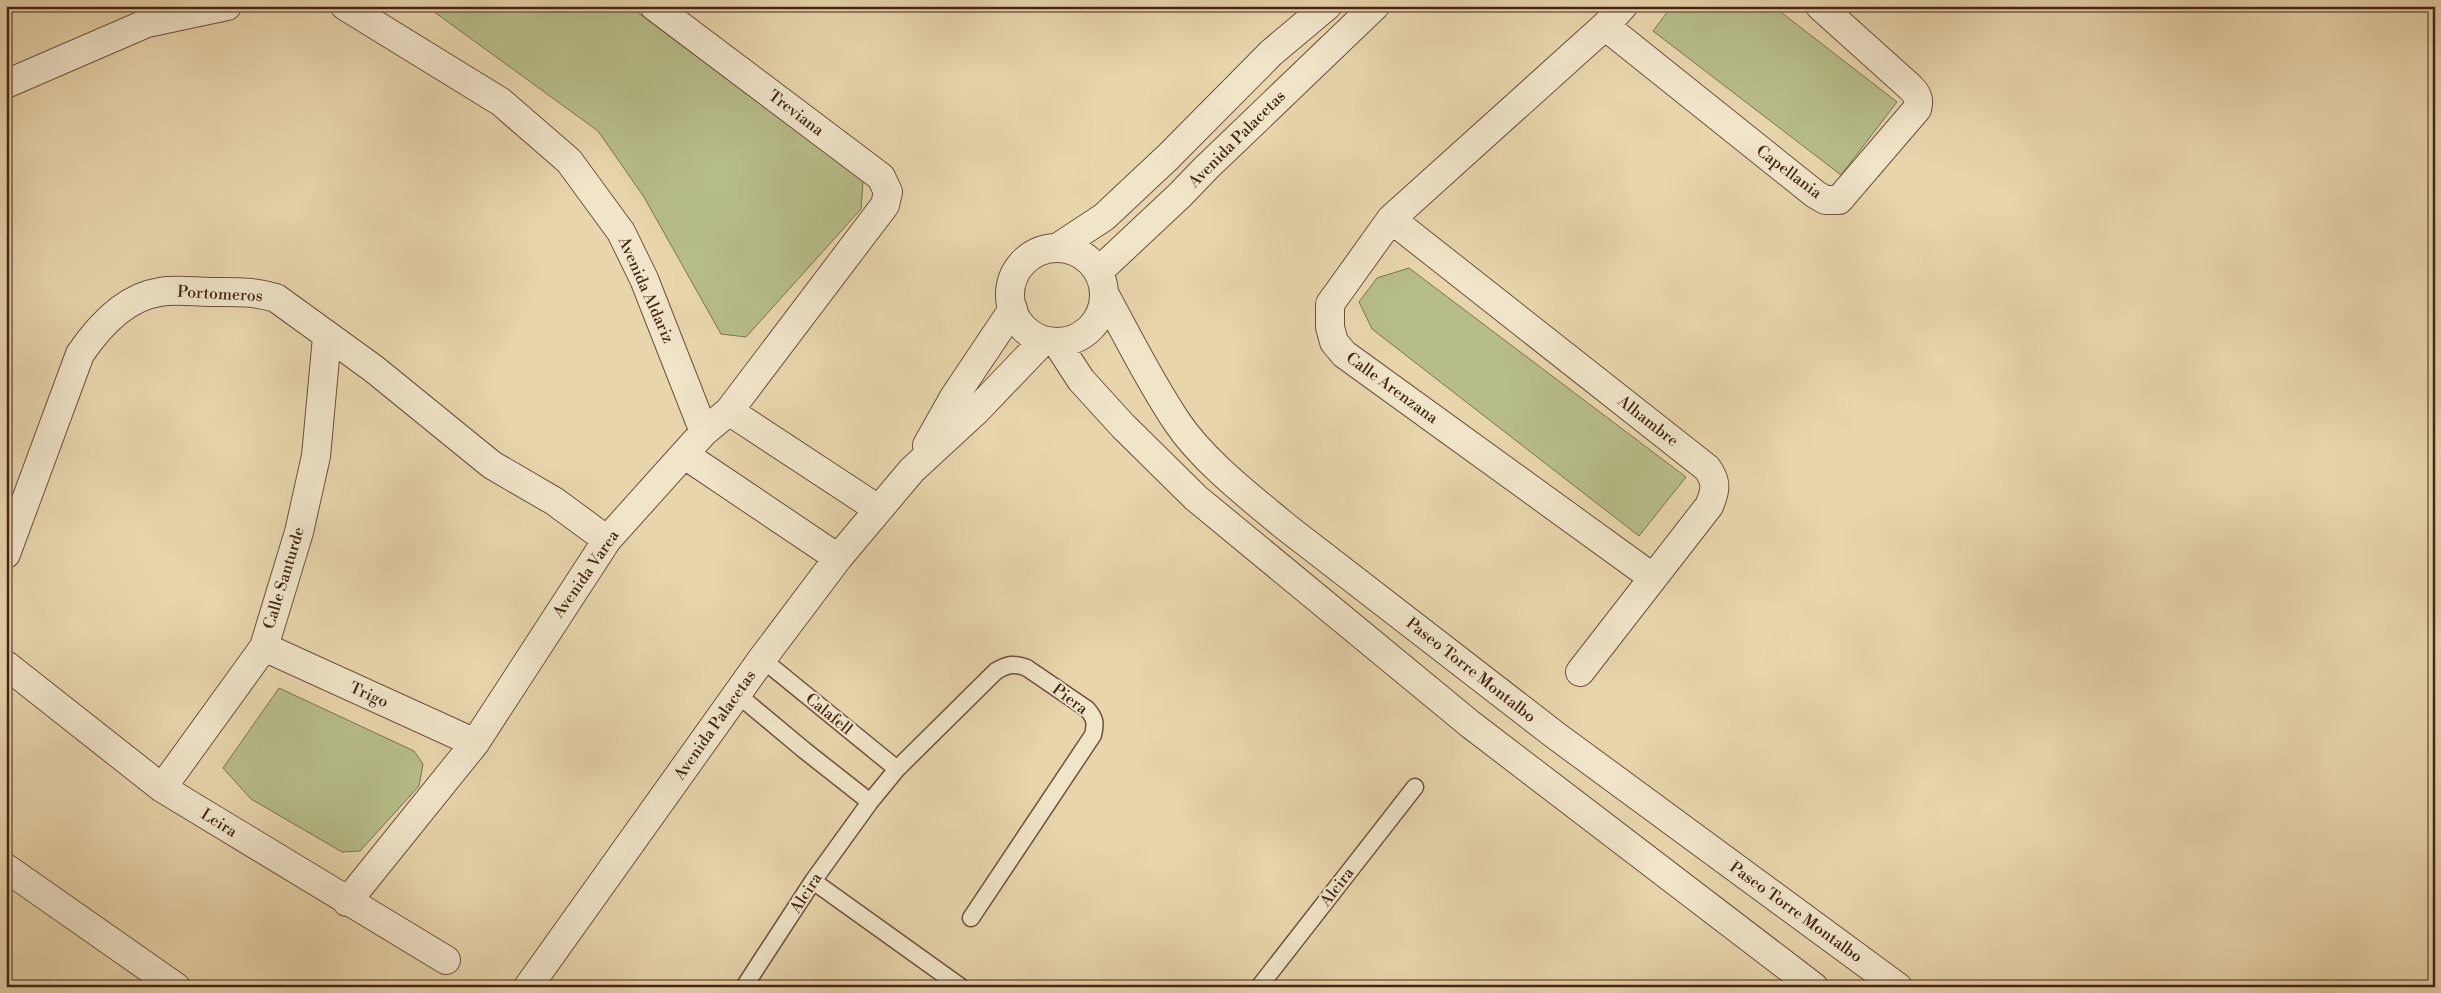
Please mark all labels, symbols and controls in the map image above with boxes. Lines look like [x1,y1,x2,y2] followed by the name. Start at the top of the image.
[764,86,828,141] street label: Treviana
[1183,86,1290,193] street label: Avenida Palacetas
[1752,141,1826,204] street label: Capellania
[613,233,678,346] street label: Avenida Aldariz
[177,282,263,306] street label: Portomeros
[1342,348,1443,429] street label: Calle Arenzana
[1613,391,1682,451] street label: Alhambre
[259,525,309,631] street label: Calle Santurde
[548,526,624,623] street label: Avenida Varea
[1402,613,1540,727] street label: Paseo Torre Montalbo
[669,666,760,785] street label: Avenida Palacetas
[346,678,392,712] street label: Trigo
[1048,679,1092,719] street label: Piera
[801,689,857,739] street label: Calafell
[197,804,242,842] street label: Leira
[1726,857,1866,967] street label: Paseo Torre Montalbo
[1315,863,1359,911] street label: Alcira
[785,868,827,918] street label: Alcira

